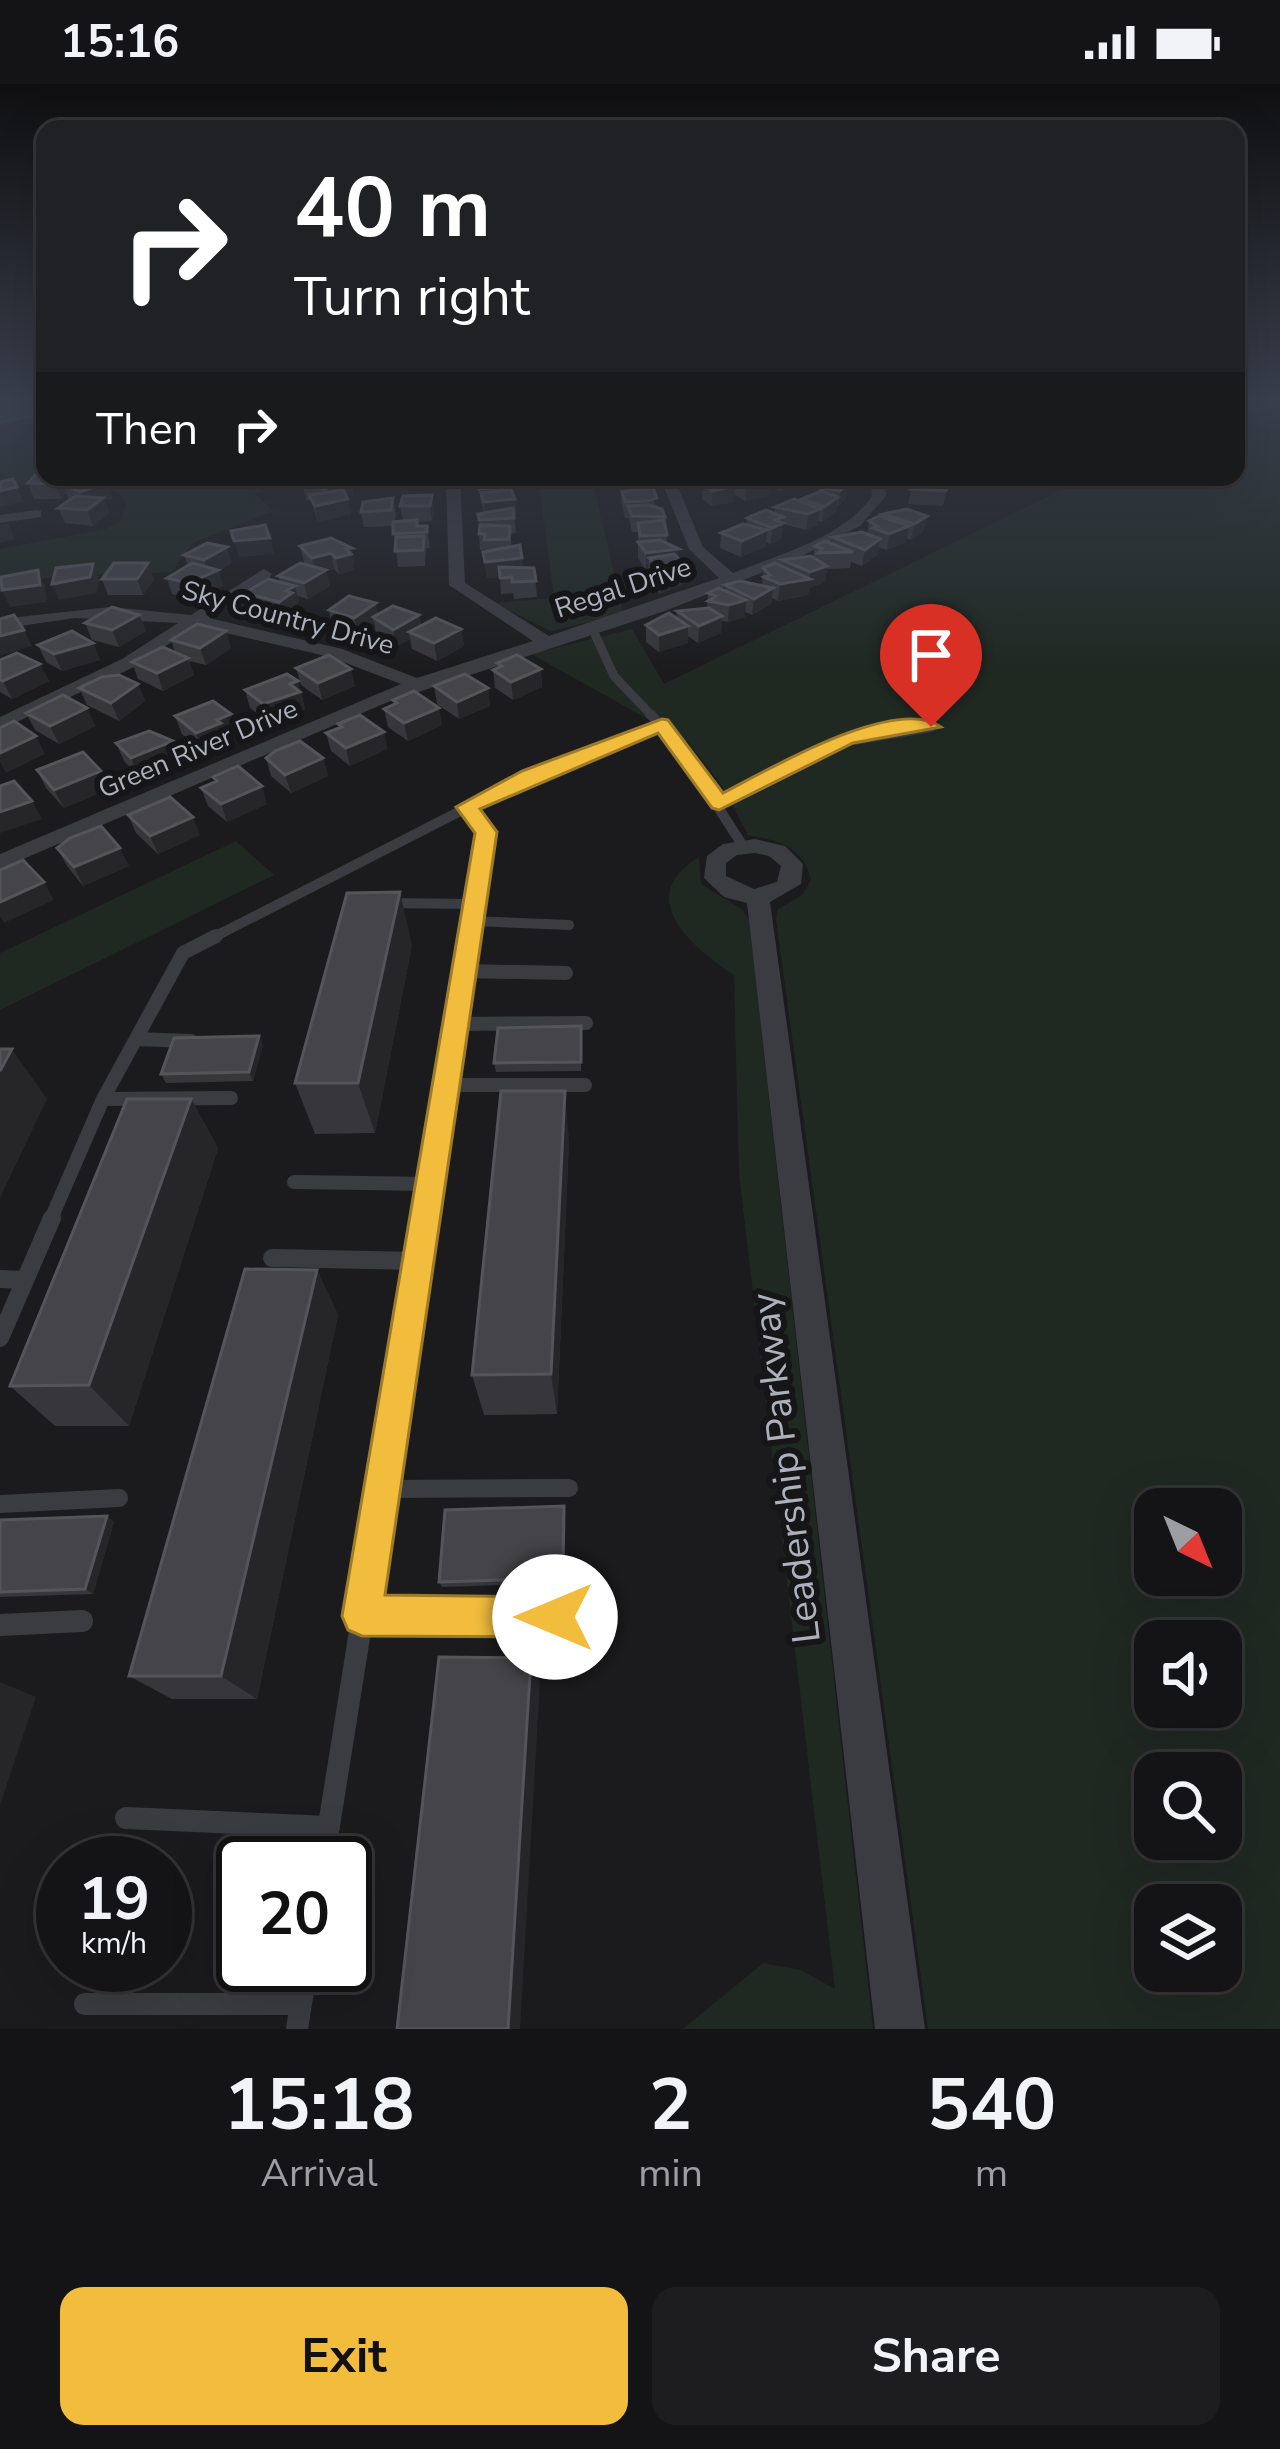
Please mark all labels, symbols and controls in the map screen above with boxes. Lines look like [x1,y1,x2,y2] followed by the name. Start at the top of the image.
[60,12,179,73] text: 15:16
[294,151,491,266] text: 40 m
[96,168,252,324] icon: right
[294,260,530,334] text: Turn right
[222,396,288,462] icon: right
[96,399,198,460] text: Then
[550,549,696,627] street label: Regal Drive
[178,572,398,664] street label: Sky Country Drive
[880,604,982,727] pin
[898,622,964,688] icon: arrive
[93,690,303,808] street label: Green River Drive
[738,1290,834,1646] street label: Leadership Parkway
[1134,1488,1242,1596] north arrow
[1134,1488,1242,1992] map controls
[492,1554,618,1680] position arrow
[1134,1620,1242,1728] button: sound
[1134,1752,1242,1860] button: search
[216,1836,372,1992] speed limit sign: 20
[78,1858,150,1940] text: 19
[1134,1884,1242,1992] button: layers
[81,1923,147,1964] text: km/h
[224,2056,414,2154] text: 15:18
[649,2056,692,2154] text: 2
[927,2056,1056,2154] text: 540
[260,2147,378,2200] text: Arrival
[638,2147,703,2200] text: min
[975,2147,1008,2200] text: m
[60,2287,628,2425] button: Exit
[652,2287,1220,2425] button: Share

